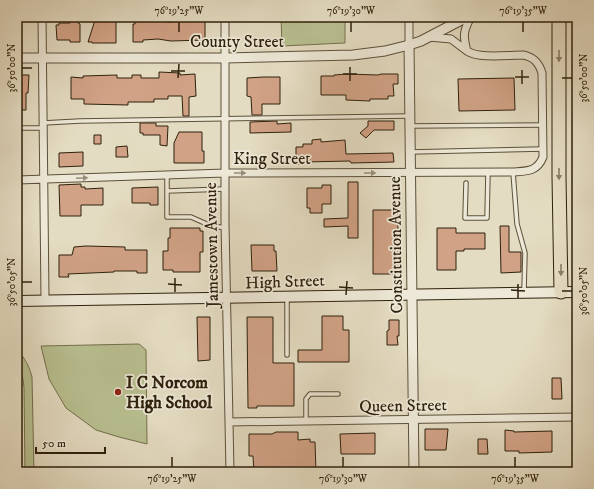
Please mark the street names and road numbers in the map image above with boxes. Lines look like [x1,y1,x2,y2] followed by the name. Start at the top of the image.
[190,31,285,53] street label: County Street
[233,148,311,170] street label: King Street
[384,176,408,314] street label: Constitution Avenue
[200,182,224,310] street label: Jamestown Avenue
[245,270,326,294] street label: High Street
[359,394,448,418] street label: Queen Street

